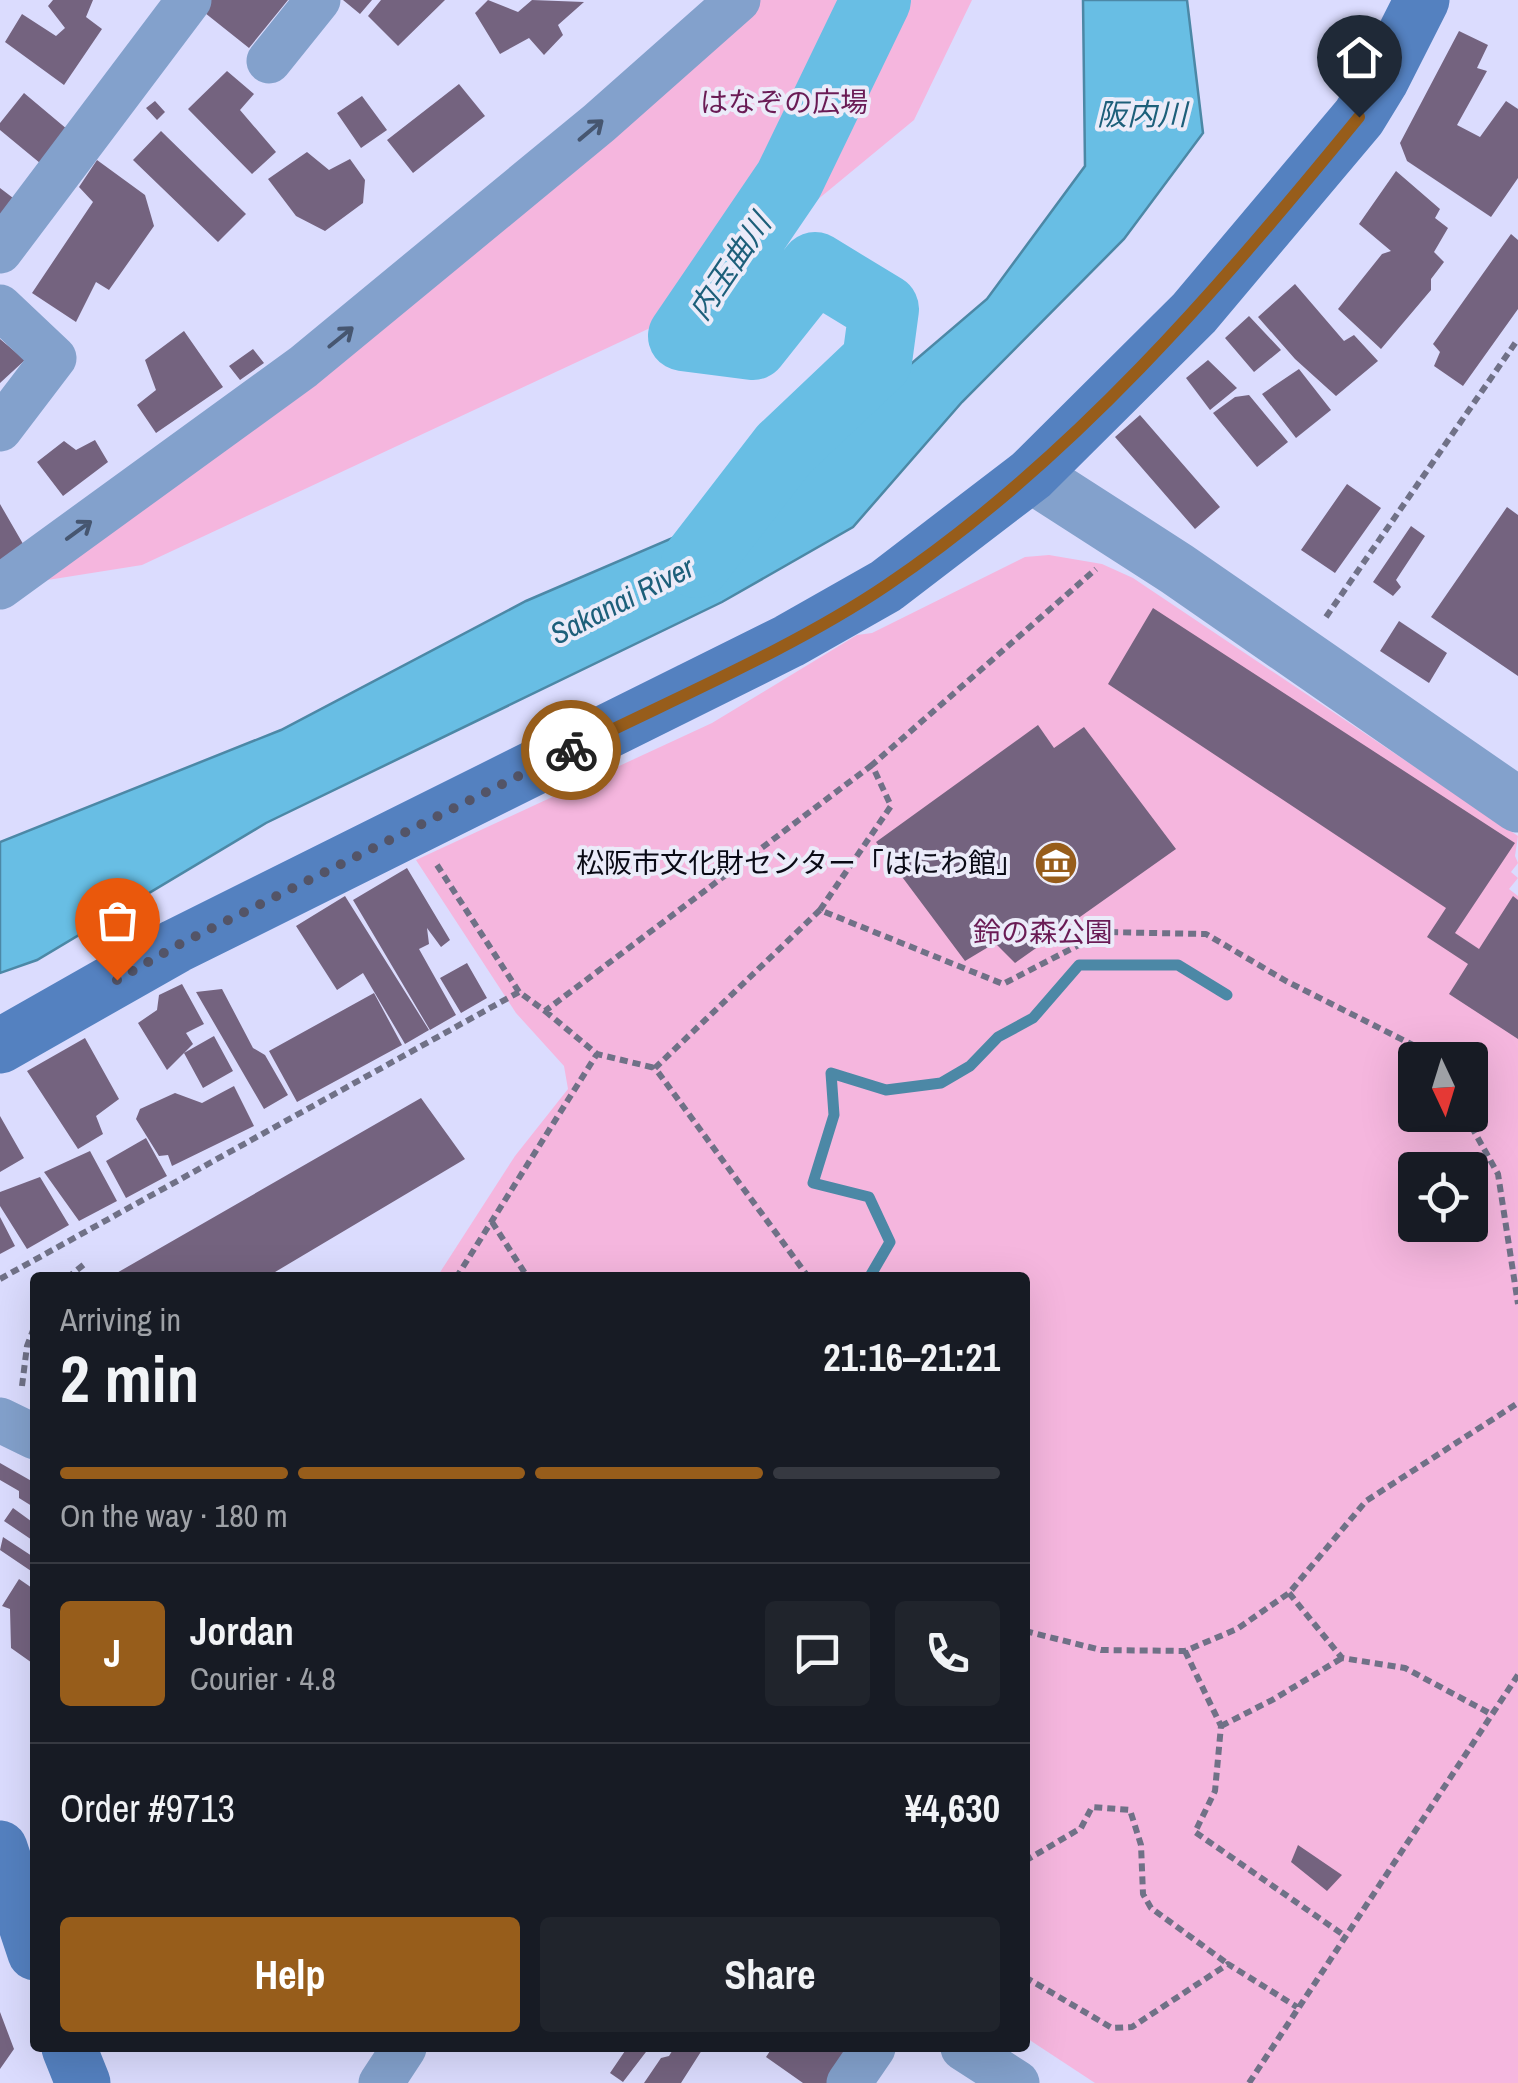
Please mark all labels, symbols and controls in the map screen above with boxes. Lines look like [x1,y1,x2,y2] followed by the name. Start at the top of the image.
[1317,15,1402,118] pin
[1332,30,1387,85] icon: home
[700,83,868,121] park label: はなぞの広場
[1097,94,1190,134] water label: 阪内川
[578,118,603,141] one-way arrow
[679,203,781,327] water label: 内玉曲川
[327,326,353,348] one-way arrow
[65,520,93,541] one-way arrow
[543,547,701,653] water label: Sakanai River
[521,700,621,800] courier
[544,723,599,778] icon: bike
[1033,840,1079,886] museum icon: 松阪市文化財センター「はにわ館」
[576,844,1024,882] place label: 松阪市文化財センター「はにわ館」
[75,878,160,981] pin
[90,893,145,948] icon: bag
[973,913,1113,951] park label: 鈴の森公園
[1398,1042,1488,1132] north arrow
[1398,1042,1488,1242] map controls
[1398,1152,1488,1242] button: locate
[60,1298,181,1341] text: Arriving in
[823,1332,1000,1383] text: 21:16–21:21
[60,1335,199,1422] text: 2 min
[60,1494,288,1537] text: On the way · 180 m
[765,1601,870,1706] button: chat
[895,1601,1000,1706] button: phone
[190,1606,294,1657] text: Jordan
[104,1628,121,1679] text: J
[190,1657,336,1700] text: Courier · 4.8
[60,1783,235,1834] text: Order #9713
[905,1783,1000,1834] text: ¥4,630
[60,1917,520,2032] button: Help
[540,1917,1000,2032] button: Share

